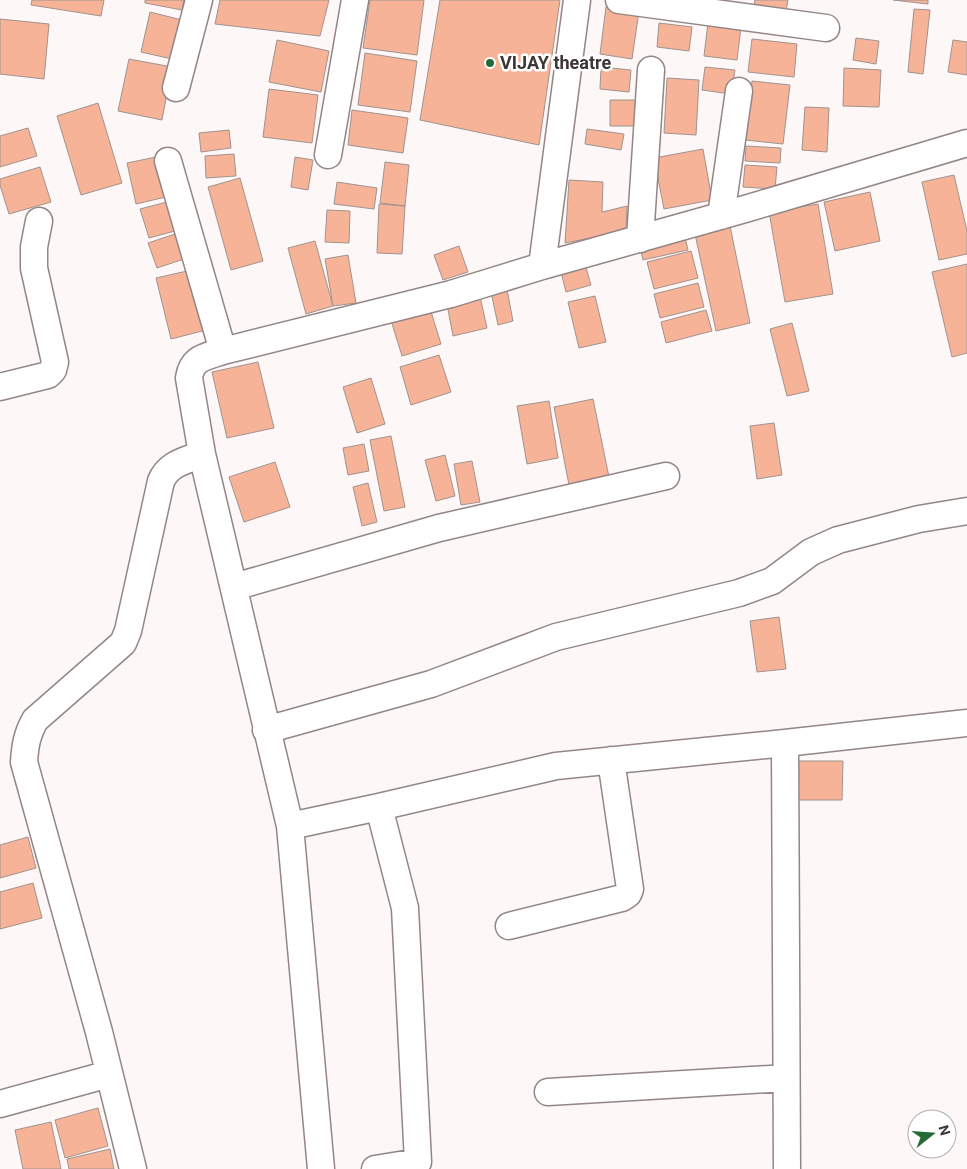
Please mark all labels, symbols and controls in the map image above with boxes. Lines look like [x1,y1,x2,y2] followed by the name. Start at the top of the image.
[500,52,611,73] place label: VIJAY theatre
[484,57,496,69] marker: VIJAY theatre
[907,1109,957,1159] north arrow
[935,1123,954,1137] text: N

